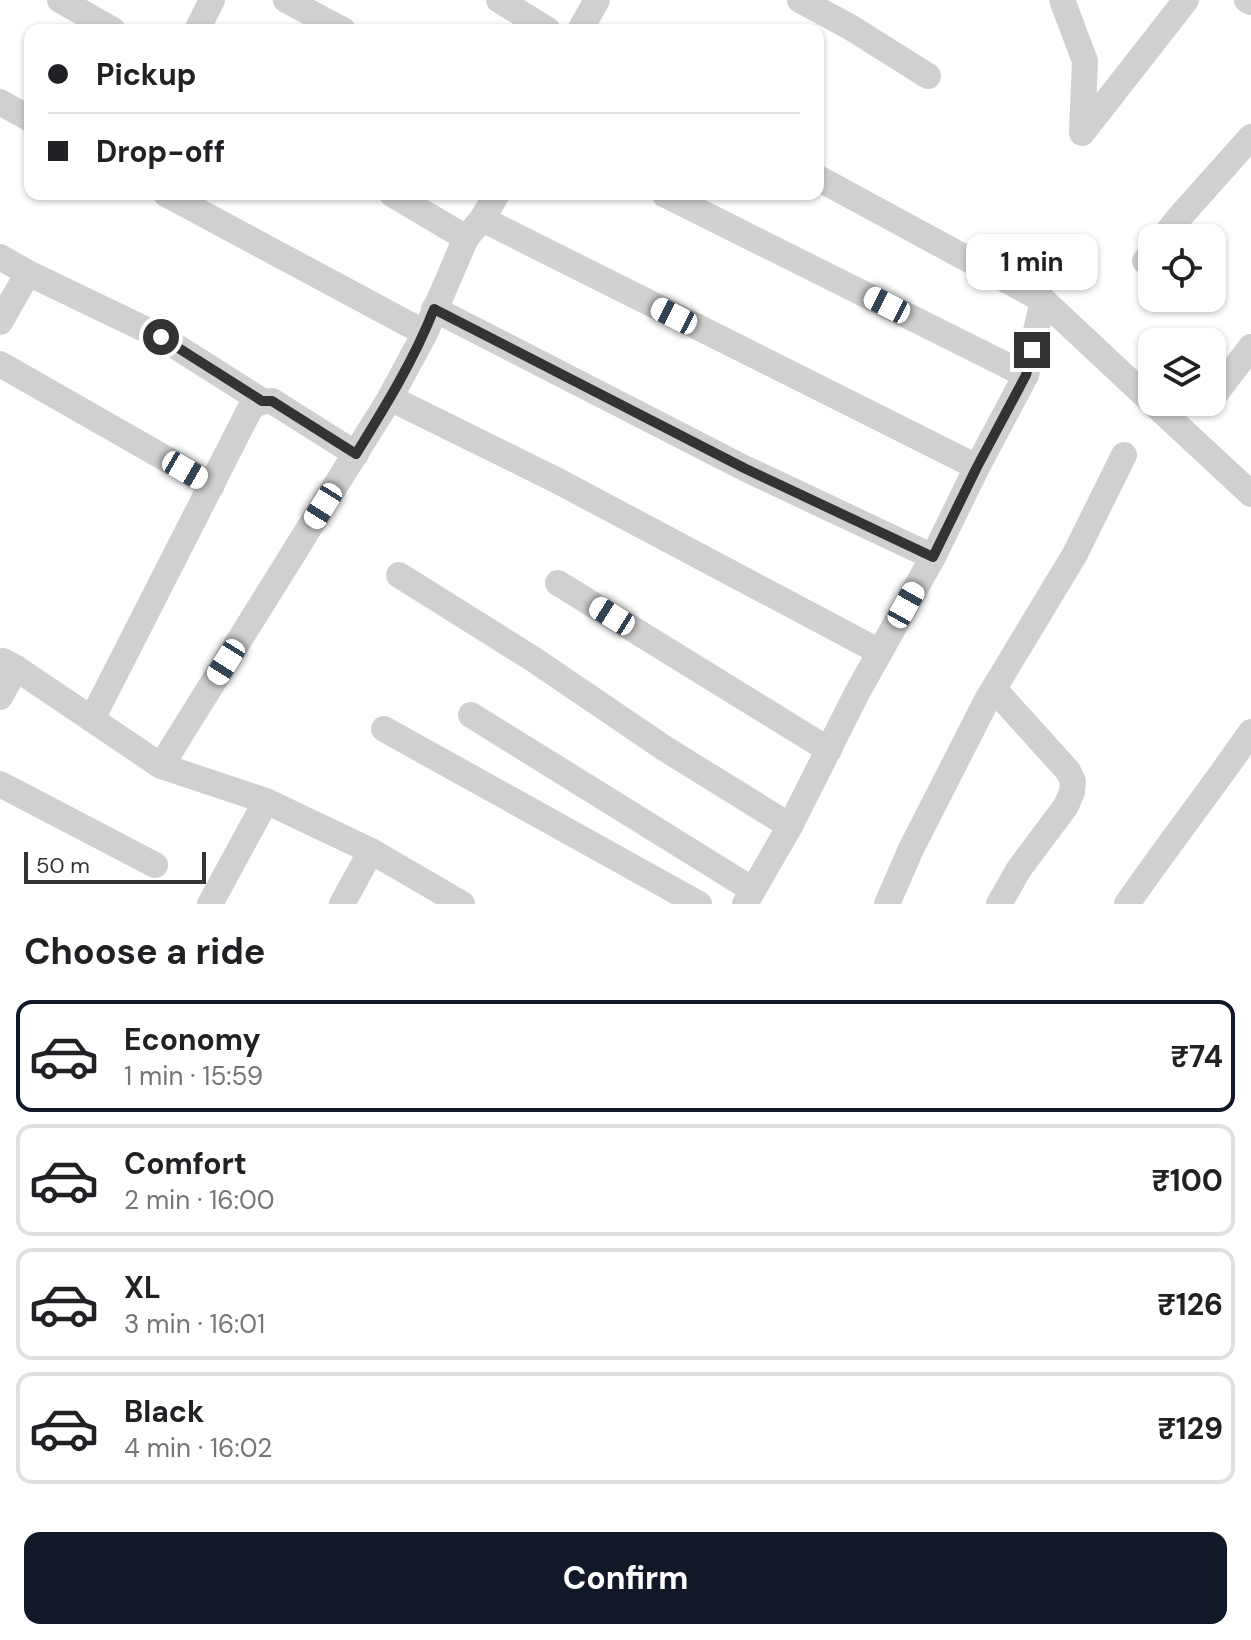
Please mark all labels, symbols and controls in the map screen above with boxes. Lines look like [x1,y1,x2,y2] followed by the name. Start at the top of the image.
[96,55,196,94] text: Pickup
[96,132,225,171] text: Drop-off
[1138,224,1226,416] map controls
[1138,224,1226,312] button: locate
[966,234,1098,290] callout: 1 min
[1000,245,1064,279] text: 1 min
[860,283,914,327] car
[647,294,701,338] car
[143,319,179,355] route start
[1138,328,1226,416] button: layers
[1014,332,1050,368] route end
[158,448,212,492] car
[300,479,346,533] car
[884,578,928,632] car
[585,593,639,639] car
[203,635,249,689] car
[24,848,206,884] scale bar
[36,851,90,880] text: 50 m
[24,928,265,975] text: Choose a ride
[28,1020,100,1092] icon: car
[124,1020,261,1059] text: Economy
[1171,1037,1223,1076] text: ₹74
[124,1059,263,1093] text: 1 min · 15:59
[28,1144,100,1216] icon: car
[124,1144,247,1183] text: Comfort
[1151,1161,1223,1200] text: ₹100
[124,1183,274,1217] text: 2 min · 16:00
[28,1268,100,1340] icon: car
[124,1268,161,1307] text: XL
[1157,1285,1223,1324] text: ₹126
[124,1307,265,1341] text: 3 min · 16:01
[28,1392,100,1464] icon: car
[124,1392,204,1431] text: Black
[1157,1409,1223,1448] text: ₹129
[124,1431,272,1465] text: 4 min · 16:02
[24,1532,1227,1624] button: Confirm

